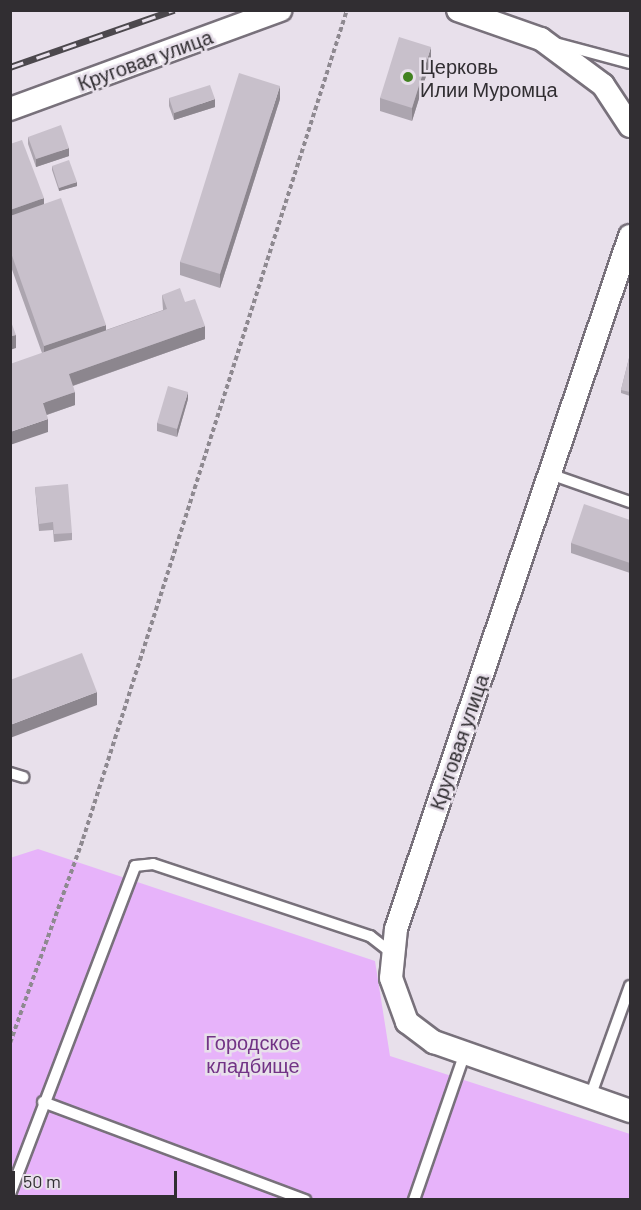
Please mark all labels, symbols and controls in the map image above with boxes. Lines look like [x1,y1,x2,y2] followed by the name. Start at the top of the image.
[74,24,216,96] street label: Круговая улица
[420,54,558,101] place label: Церковь Илии Муромца
[401,70,415,84] marker: Церковь Илии Муромца
[425,671,493,813] street label: Круговая улица
[205,1030,301,1077] park label: Городское кладбище
[15,1159,180,1197] scale bar
[23,1170,61,1192] text: 50 m

